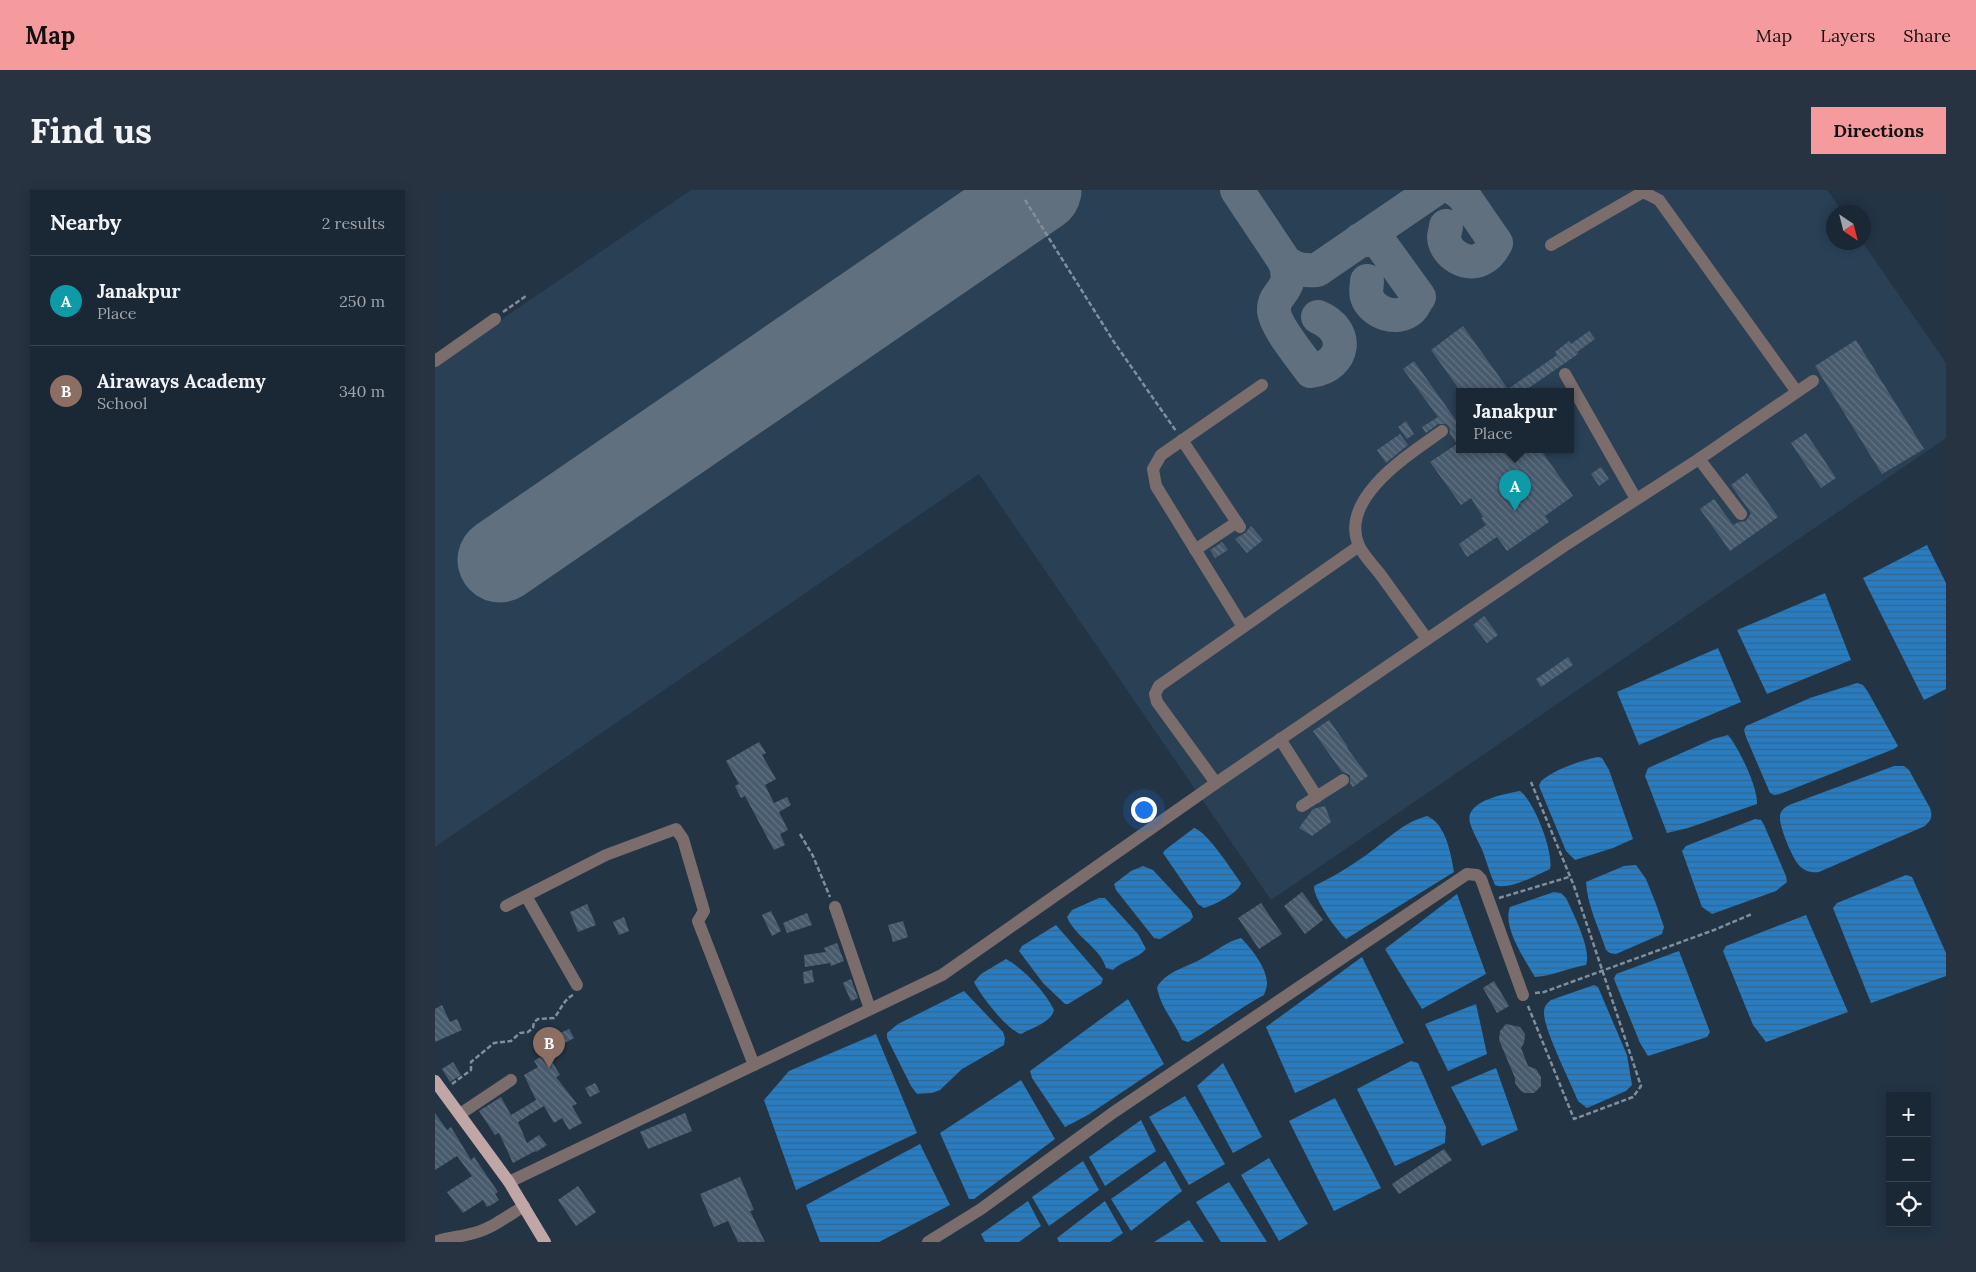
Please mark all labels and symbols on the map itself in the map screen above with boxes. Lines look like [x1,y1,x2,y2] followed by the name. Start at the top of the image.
[1826,205,1871,250] north arrow
[1499,470,1531,511] pin: A
[1131,797,1157,823] your location
[533,1027,565,1068] pin: B

